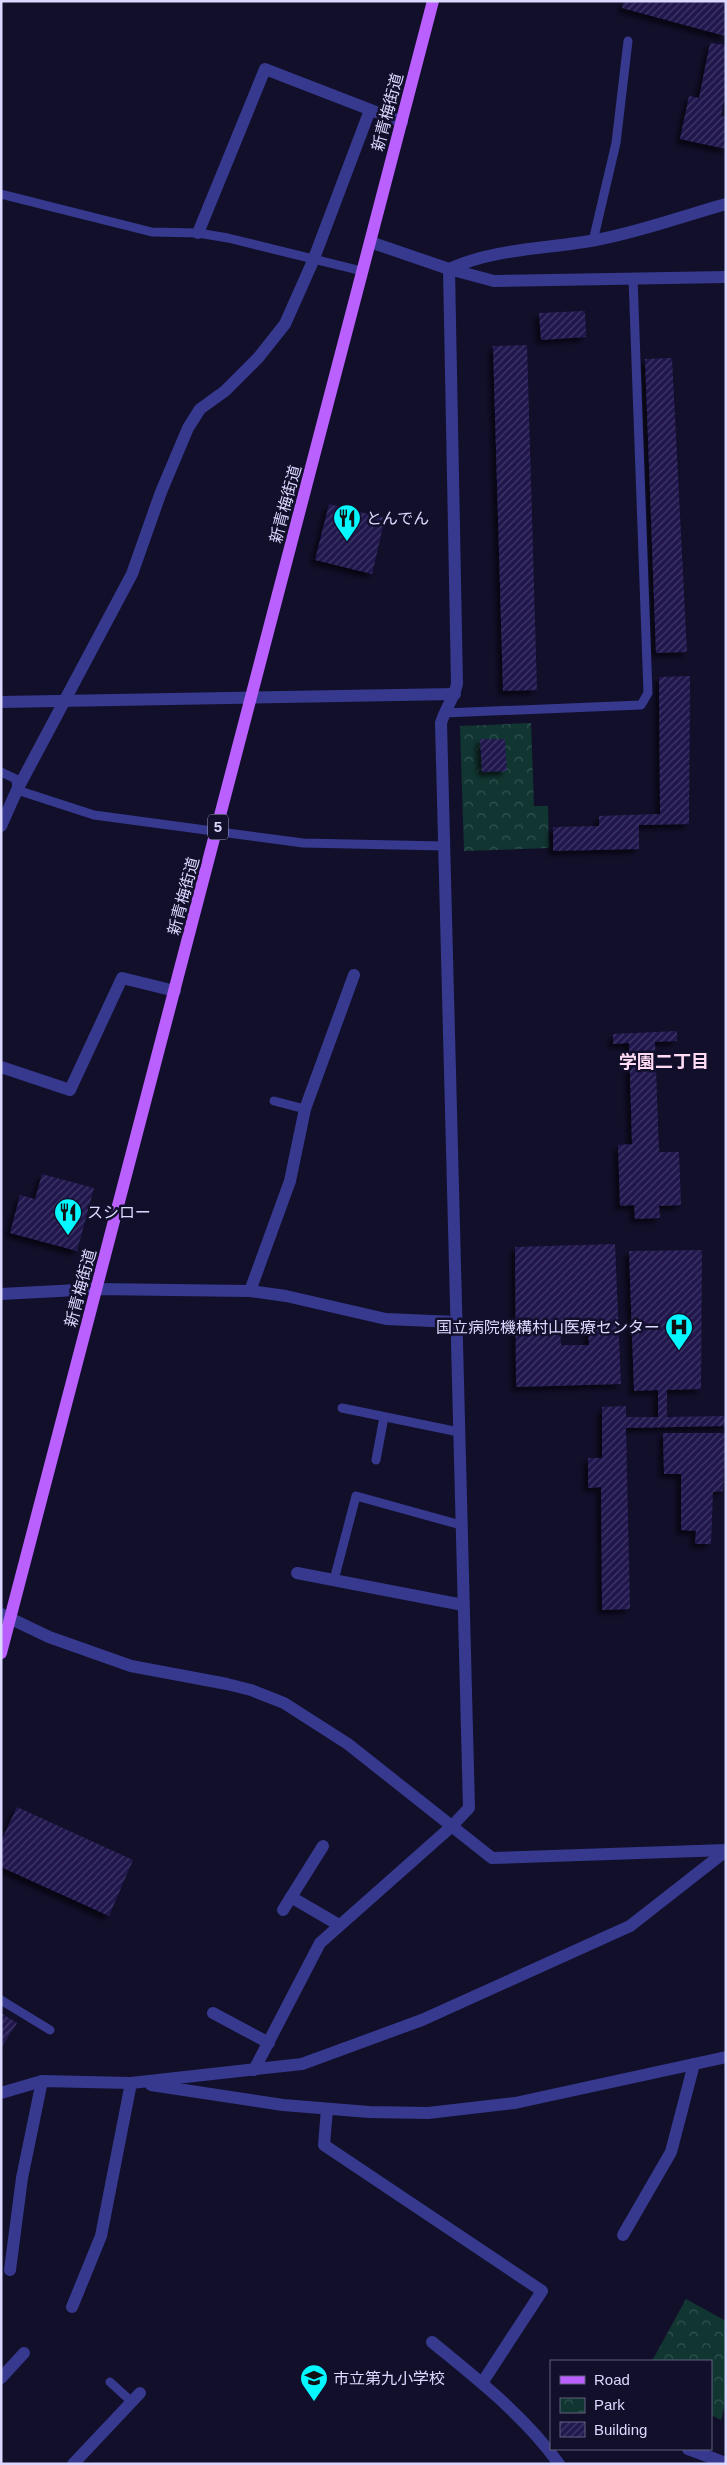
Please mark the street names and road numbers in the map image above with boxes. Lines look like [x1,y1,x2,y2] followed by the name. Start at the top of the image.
[369,71,406,153] street label: 新青梅街道
[267,463,304,545] street label: 新青梅街道
[208,814,228,840] road number: 5
[165,855,202,937] street label: 新青梅街道
[62,1247,99,1329] street label: 新青梅街道

